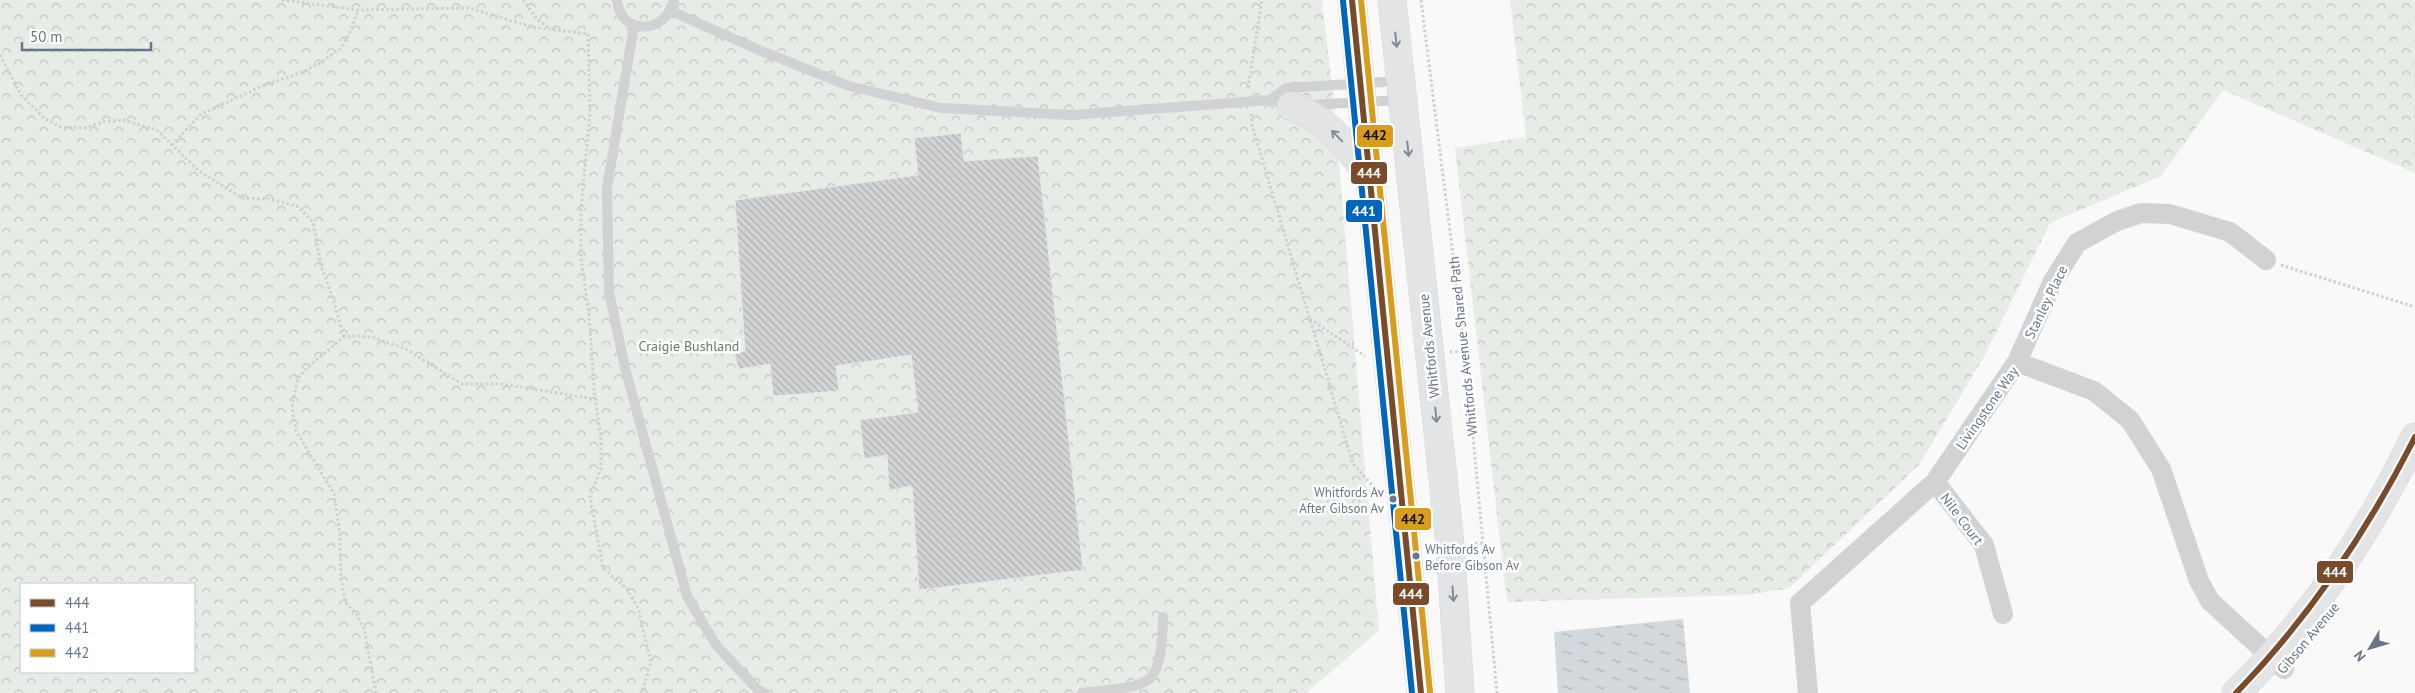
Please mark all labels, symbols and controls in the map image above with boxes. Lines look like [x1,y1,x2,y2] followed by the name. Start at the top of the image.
[22,20,151,52] scale bar
[30,27,63,46] text: 50 m
[1391,32,1401,48] one-way arrow
[1356,124,1394,148] line badge: 442
[1363,126,1387,144] text: 442
[1331,130,1343,142] one-way arrow
[1403,140,1413,156] one-way arrow
[1350,161,1388,185] line badge: 444
[1357,164,1381,182] text: 444
[1345,199,1383,223] line badge: 441
[1352,202,1376,220] text: 441
[1445,255,1481,437] street label: Whitfords Avenue Shared Path
[2021,262,2071,342] street label: Stanley Place
[1415,293,1443,399] street label: Whitfords Avenue
[639,337,739,355] park label: Craigie Bushland
[1952,363,2023,453] street label: Livingstone Way
[1431,406,1441,422] one-way arrow
[1299,484,1385,517] place label: Whitfords Av After Gibson Av
[1937,489,1988,549] street label: Nile Court
[1388,494,1398,504] marker: Whitfords Av After Gibson Av
[1394,507,1432,531] line badge: 442
[1401,510,1425,528] text: 442
[1425,541,1520,574] place label: Whitfords Av Before Gibson Av
[1411,551,1421,561] marker: Whitfords Av Before Gibson Av
[2316,560,2354,584] line badge: 444
[2323,563,2347,581] text: 444
[1392,582,1430,606] line badge: 444
[20,583,195,673] legend
[1399,585,1423,603] text: 444
[1448,586,1458,602] one-way arrow
[65,593,90,612] text: 444
[2273,599,2343,677] street label: Gibson Avenue
[65,618,90,637] text: 441
[2345,623,2395,673] north arrow
[65,643,90,662] text: 442
[2350,647,2370,665] text: N

